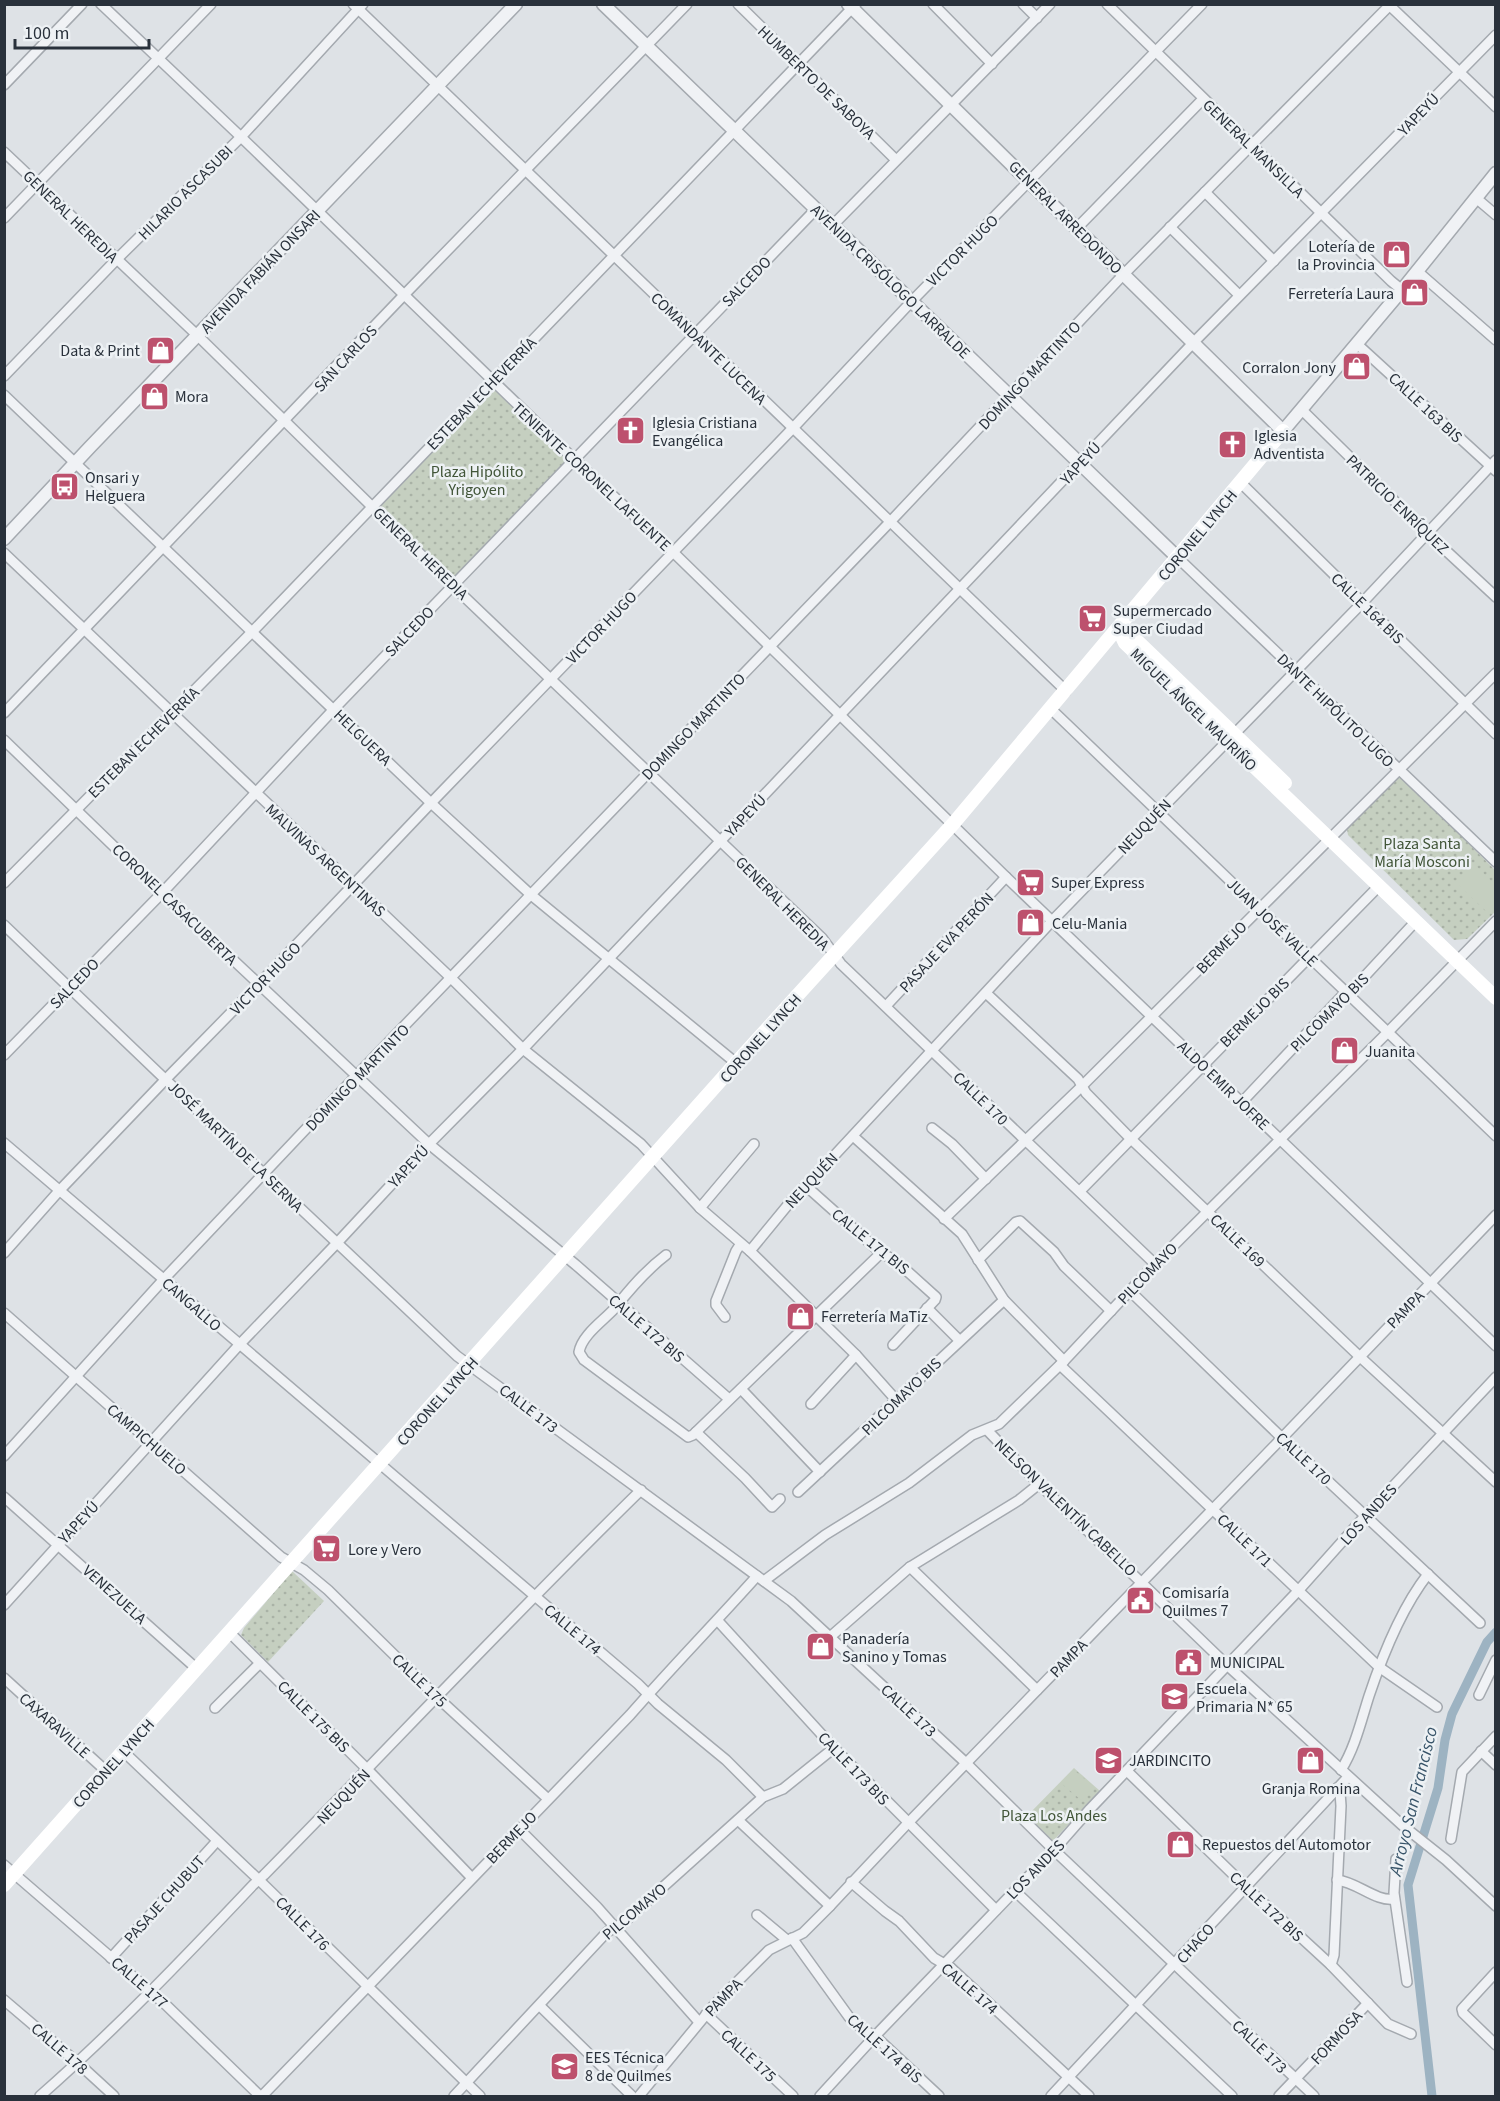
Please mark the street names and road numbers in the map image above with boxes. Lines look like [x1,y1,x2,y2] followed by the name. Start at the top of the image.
[753,21,880,145] street label: HUMBERTO DE SABOYA
[1392,89,1444,142] street label: YAPEYÚ
[1198,94,1309,203] street label: GENERAL MANSILLA
[133,140,238,245] street label: HILARIO ASCASUBI
[1004,156,1127,279] street label: GENERAL ARREDONDO
[18,165,123,268] street label: GENERAL HEREDIA
[806,199,975,364] street label: AVENIDA CRISÓLOGO LARRALDE
[196,205,326,339] street label: AVENIDA FABIÁN ONSARI
[922,210,1004,292] street label: VICTOR HUGO
[717,252,776,312] street label: SALCEDO
[646,288,771,410] street label: COMANDANTE LUCENA
[973,316,1086,435] street label: DOMINGO MARTINTO
[309,320,383,397] street label: SAN CARLOS
[422,332,542,455] street label: ESTEBAN ECHEVERRÍA
[1383,368,1467,448] street label: CALLE 163 BIS
[507,397,676,556] street label: TENIENTE CORONEL LAFUENTE
[1054,437,1106,491] street label: YAPEYÚ
[1341,450,1454,560] street label: PATRICIO ENRÍQUEZ
[1153,485,1242,586] street label: CORONEL LYNCH
[368,502,473,605] street label: GENERAL HEREDIA
[1326,568,1409,649] street label: CALLE 164 BIS
[561,586,642,669] street label: VICTOR HUGO
[380,602,439,662] street label: SALCEDO
[1125,643,1262,776] street label: MIGUEL ÁNGEL MAURIÑO
[1272,649,1399,773] street label: DANTE HIPÓLITO LUGO
[637,668,751,785] street label: DOMINGO MARTINTO
[83,682,205,803] street label: ESTEBAN ECHEVERRÍA
[329,705,396,771] street label: HELGUERA
[719,790,771,843] street label: YAPEYÚ
[1113,794,1177,859] street label: NEUQUÉN
[260,799,390,922] street label: MALVINAS ARGENTINAS
[107,839,242,971] street label: CORONEL CASACUBERTA
[730,852,834,956] street label: GENERAL HEREDIA
[1222,873,1323,972] street label: JUAN JOSÉ VALLE
[895,888,999,998] street label: PASAJE EVA PERÓN
[1191,917,1252,979] street label: BERMEJO
[225,937,306,1020] street label: VICTOR HUGO
[45,954,104,1014] street label: SALCEDO
[1285,968,1374,1057] street label: PILCOMAYO BIS
[1215,973,1295,1053] street label: BERMEJO BIS
[715,989,807,1088] street label: CORONEL LYNCH
[301,1019,415,1136] street label: DOMINGO MARTINTO
[1172,1036,1274,1135] street label: ALDO EMIR JOFRE
[948,1067,1013,1131] street label: CALLE 170
[163,1076,308,1217] street label: JOSÉ MARTÍN DE LA SERNA
[382,1140,434,1194] street label: YAPEYÚ
[780,1148,843,1213] street label: NEUQUÉN
[827,1204,914,1280] street label: CALLE 171 BIS
[1205,1209,1270,1273] street label: CALLE 169
[1113,1238,1183,1309] street label: PILCOMAYO
[157,1273,226,1337] street label: CANGALLO
[1382,1285,1430,1334] street label: PAMPA
[604,1290,689,1368] street label: CALLE 172 BIS
[392,1352,484,1451] street label: CORONEL LYNCH
[857,1353,947,1441] street label: PILCOMAYO BIS
[494,1379,563,1438] street label: CALLE 173
[102,1399,191,1481] street label: CAMPICHUELO
[1271,1427,1336,1490] street label: CALLE 170
[989,1434,1141,1582] street label: NELSON VALENTÍN CABELLO
[1335,1479,1402,1550] street label: LOS ANDES
[52,1496,104,1550] street label: YAPEYÚ
[1212,1509,1277,1573] street label: CALLE 171
[78,1560,151,1630] street label: VENEZUELA
[539,1599,606,1660] street label: CALLE 174
[1045,1634,1093,1683] street label: PAMPA
[387,1649,452,1713] street label: CALLE 175
[272,1676,354,1758] street label: CALLE 175 BIS
[876,1679,941,1742] street label: CALLE 173
[14,1688,95,1764] street label: CAXARAVILLE
[68,1714,160,1813] street label: CORONEL LYNCH
[813,1727,894,1810] street label: CALLE 173 BIS
[312,1764,376,1829] street label: NEUQUÉN
[481,1807,542,1869] street label: BERMEJO
[1002,1835,1070,1905] street label: LOS ANDES
[119,1850,211,1949] street label: PASAJE CHUBUT
[1224,1867,1308,1947] street label: CALLE 172 BIS
[598,1878,672,1945] street label: PILCOMAYO
[270,1892,334,1956] street label: CALLE 176
[1172,1919,1220,1969] street label: CHACO
[106,1952,173,2014] street label: CALLE 177
[936,1958,1003,2020] street label: CALLE 174
[700,1973,748,2022] street label: PAMPA
[1306,2005,1368,2070] street label: FORMOSA
[842,2009,927,2088] street label: CALLE 174 BIS
[1227,2015,1292,2079] street label: CALLE 173
[26,2018,93,2080] street label: CALLE 178
[716,2024,781,2087] street label: CALLE 175

